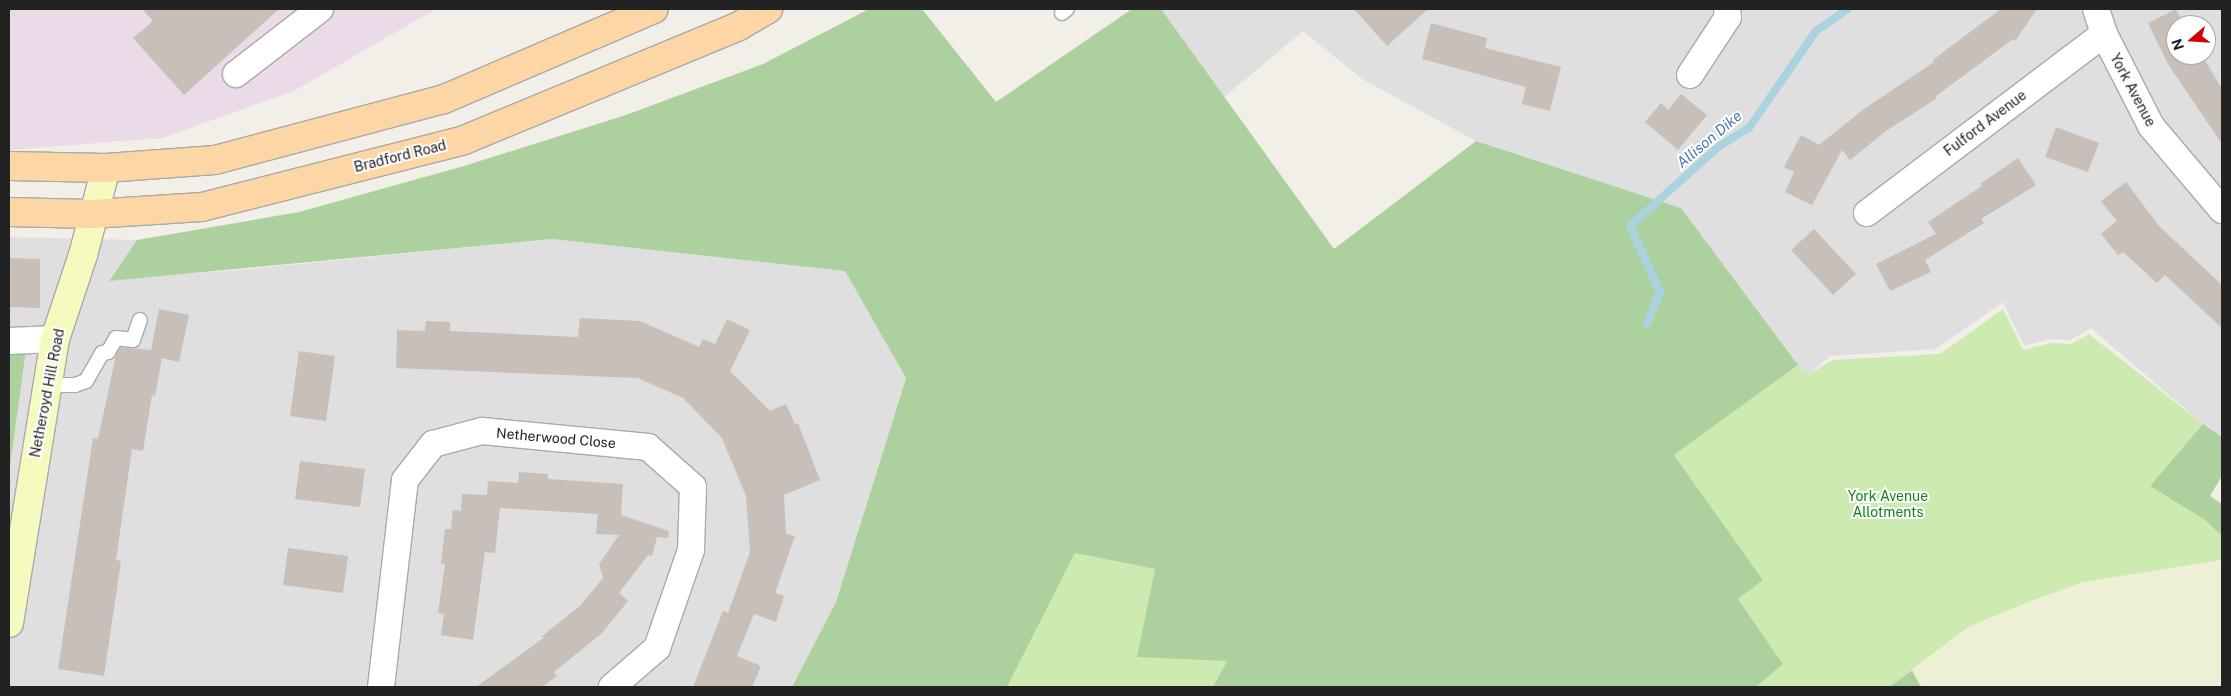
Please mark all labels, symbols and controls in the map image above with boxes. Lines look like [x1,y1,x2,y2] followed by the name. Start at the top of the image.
[2166,15,2216,65] north arrow
[2168,37,2187,52] text: N
[2107,51,2159,129] street label: York Avenue
[1940,87,2030,159] street label: Fulford Avenue
[1673,106,1745,172] water label: Allison Dike
[352,136,448,176] street label: Bradford Road
[26,327,68,459] street label: Netheroyd Hill Road
[496,424,616,452] street label: Netherwood Close
[1848,488,1928,520] park label: York Avenue Allotments

